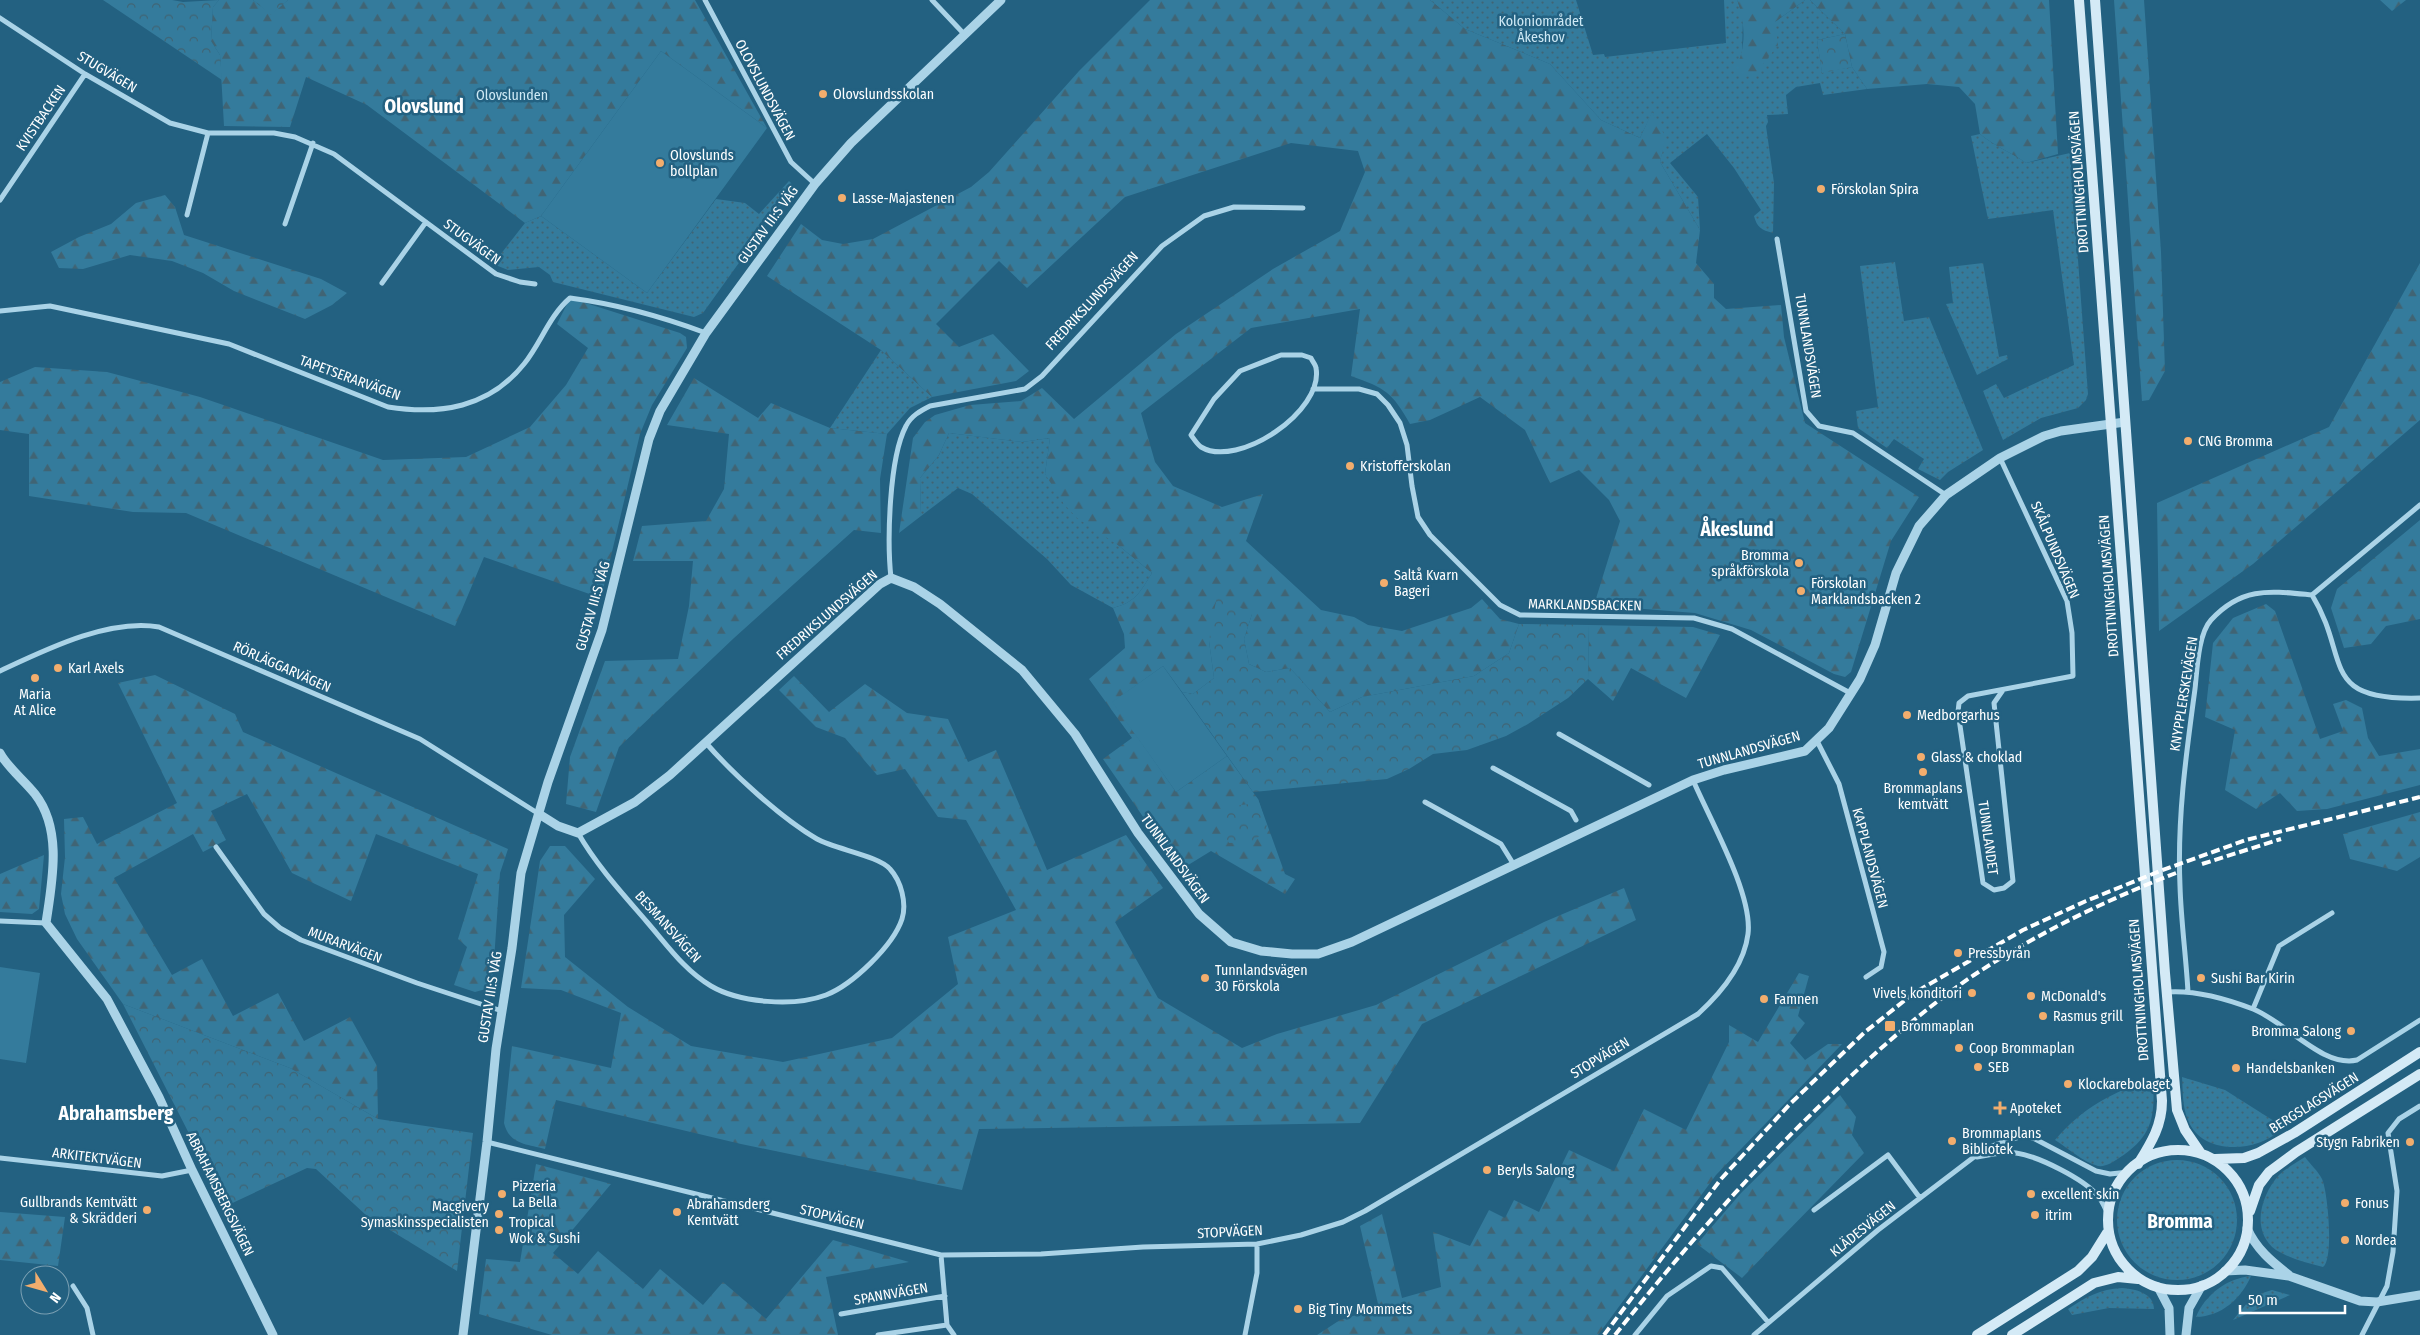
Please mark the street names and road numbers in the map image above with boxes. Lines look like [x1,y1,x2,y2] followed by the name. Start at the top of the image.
[731,37,799,143] street label: OLOVSLUNDSVÄGEN
[74,48,140,96] street label: STUGVÄGEN
[13,82,69,154] street label: KVISTBACKEN
[2066,110,2092,254] street label: DROTTNINGHOLMSVÄGEN
[734,183,802,267] street label: GUSTAV III:S VÄG
[440,216,504,268] street label: STUGVÄGEN
[1042,248,1142,354] street label: FREDRIKSLUNDSVÄGEN
[1791,292,1825,400] street label: TUNNLANDSVÄGEN
[297,352,403,404] street label: TAPETSERARVÄGEN
[2027,498,2084,601] street label: SKÅLPUNDSVÄGEN
[2096,514,2122,658] street label: DROTTNINGHOLMSVÄGEN
[572,559,614,653] street label: GUSTAV III:S VÄG
[773,566,881,664] street label: FREDRIKSLUNDSVÄGEN
[1528,596,1642,614] street label: MARKLANDSBACKEN
[2167,635,2201,753] street label: KNYPPLERSKEVÄGEN
[230,637,334,696] street label: RÖRLÄGGARVÄGEN
[1696,727,1802,773] street label: TUNNLANDSVÄGEN
[1974,800,2002,877] street label: TUNNLANDET
[1848,806,1892,910] street label: KAPPLANDSVÄGEN
[1137,811,1213,907] street label: TUNNLANDSVÄGEN
[631,888,705,966] street label: BESMANSVÄGEN
[2126,918,2152,1062] street label: DROTTNINGHOLMSVÄGEN
[306,923,384,967] street label: MURARVÄGEN
[474,950,506,1044] street label: GUSTAV III:S VÄG
[1567,1034,1633,1082] street label: STOPVÄGEN
[2266,1069,2362,1137] street label: BERGSLAGSVÄGEN
[183,1129,257,1259] street label: ABRAHAMSBERGSVÄGEN
[51,1144,143,1172] street label: ARKITEKTVÄGEN
[1827,1197,1899,1261] street label: KLÄDESVÄGEN
[798,1201,866,1233] street label: STOPVÄGEN
[1197,1222,1263,1242] street label: STOPVÄGEN
[853,1279,929,1309] street label: SPANNVÄGEN

